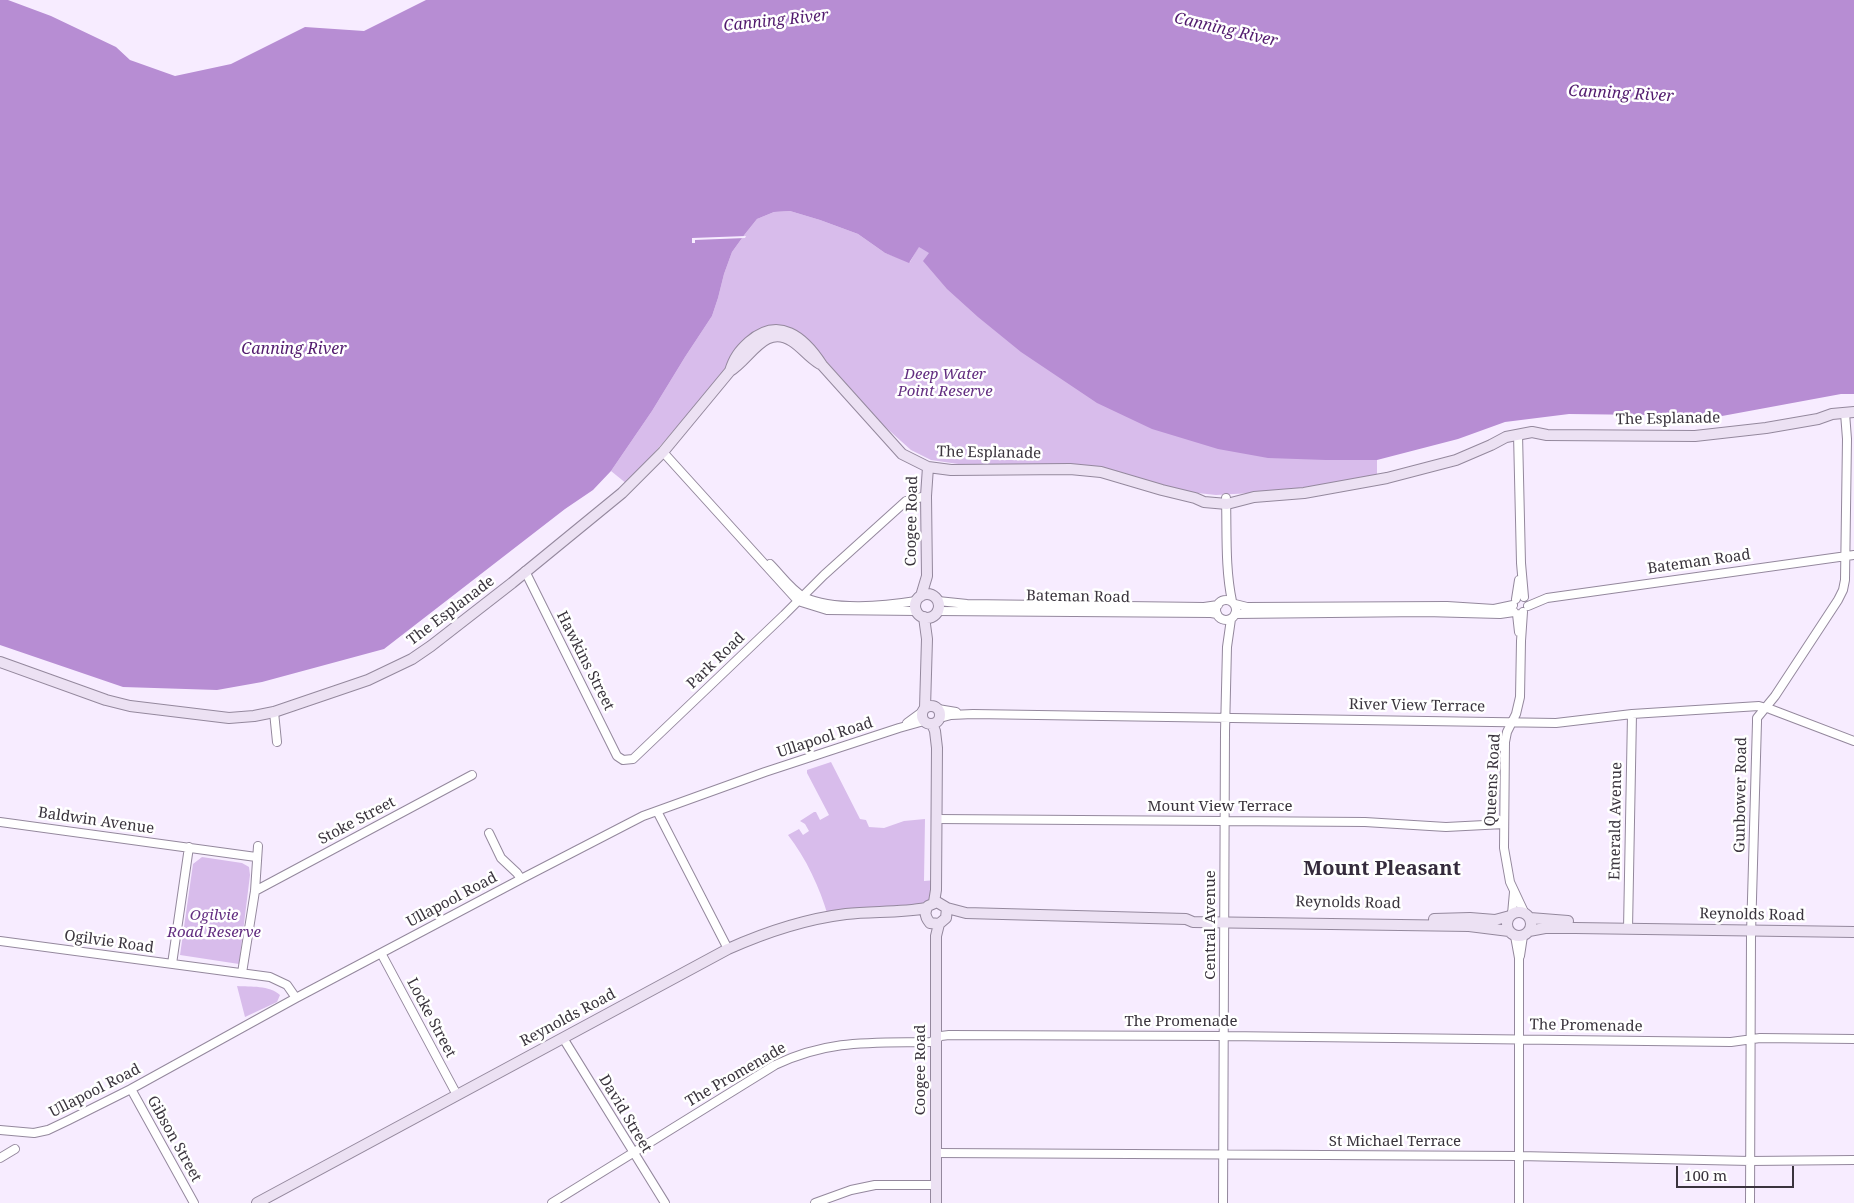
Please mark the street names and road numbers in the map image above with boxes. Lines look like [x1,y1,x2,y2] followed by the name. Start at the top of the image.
[1616,409,1720,429] street label: The Esplanade
[937,443,1041,463] street label: The Esplanade
[902,476,922,566] street label: Coogee Road
[1646,546,1752,578] street label: Bateman Road
[404,572,498,650] street label: The Esplanade
[1026,587,1130,607] street label: Bateman Road
[552,608,618,714] street label: Hawkins Street
[683,629,749,693] street label: Park Road
[1349,696,1485,716] street label: River View Terrace
[775,714,875,762] street label: Ullapool Road
[1482,733,1504,827] street label: Queens Road
[1731,737,1751,853] street label: Gunbower Road
[1606,762,1626,880] street label: Emerald Avenue
[316,793,398,849] street label: Stoke Street
[1147,798,1293,816] street label: Mount View Terrace
[37,804,155,838] street label: Baldwin Avenue
[404,869,500,931] street label: Ullapool Road
[1202,870,1220,980] street label: Central Avenue
[1295,893,1401,913] street label: Reynolds Road
[1699,905,1805,925] street label: Reynolds Road
[63,927,155,957] street label: Ogilvie Road
[402,975,460,1061] street label: Locke Street
[517,985,619,1051] street label: Reynolds Road
[1125,1013,1237,1031] street label: The Promenade
[1529,1016,1643,1036] street label: The Promenade
[912,1025,930,1115] street label: Coogee Road
[683,1039,789,1111] street label: The Promenade
[46,1060,144,1122] street label: Ullapool Road
[595,1072,655,1156] street label: David Street
[143,1093,205,1185] street label: Gibson Street
[1329,1133,1461,1151] street label: St Michael Terrace

